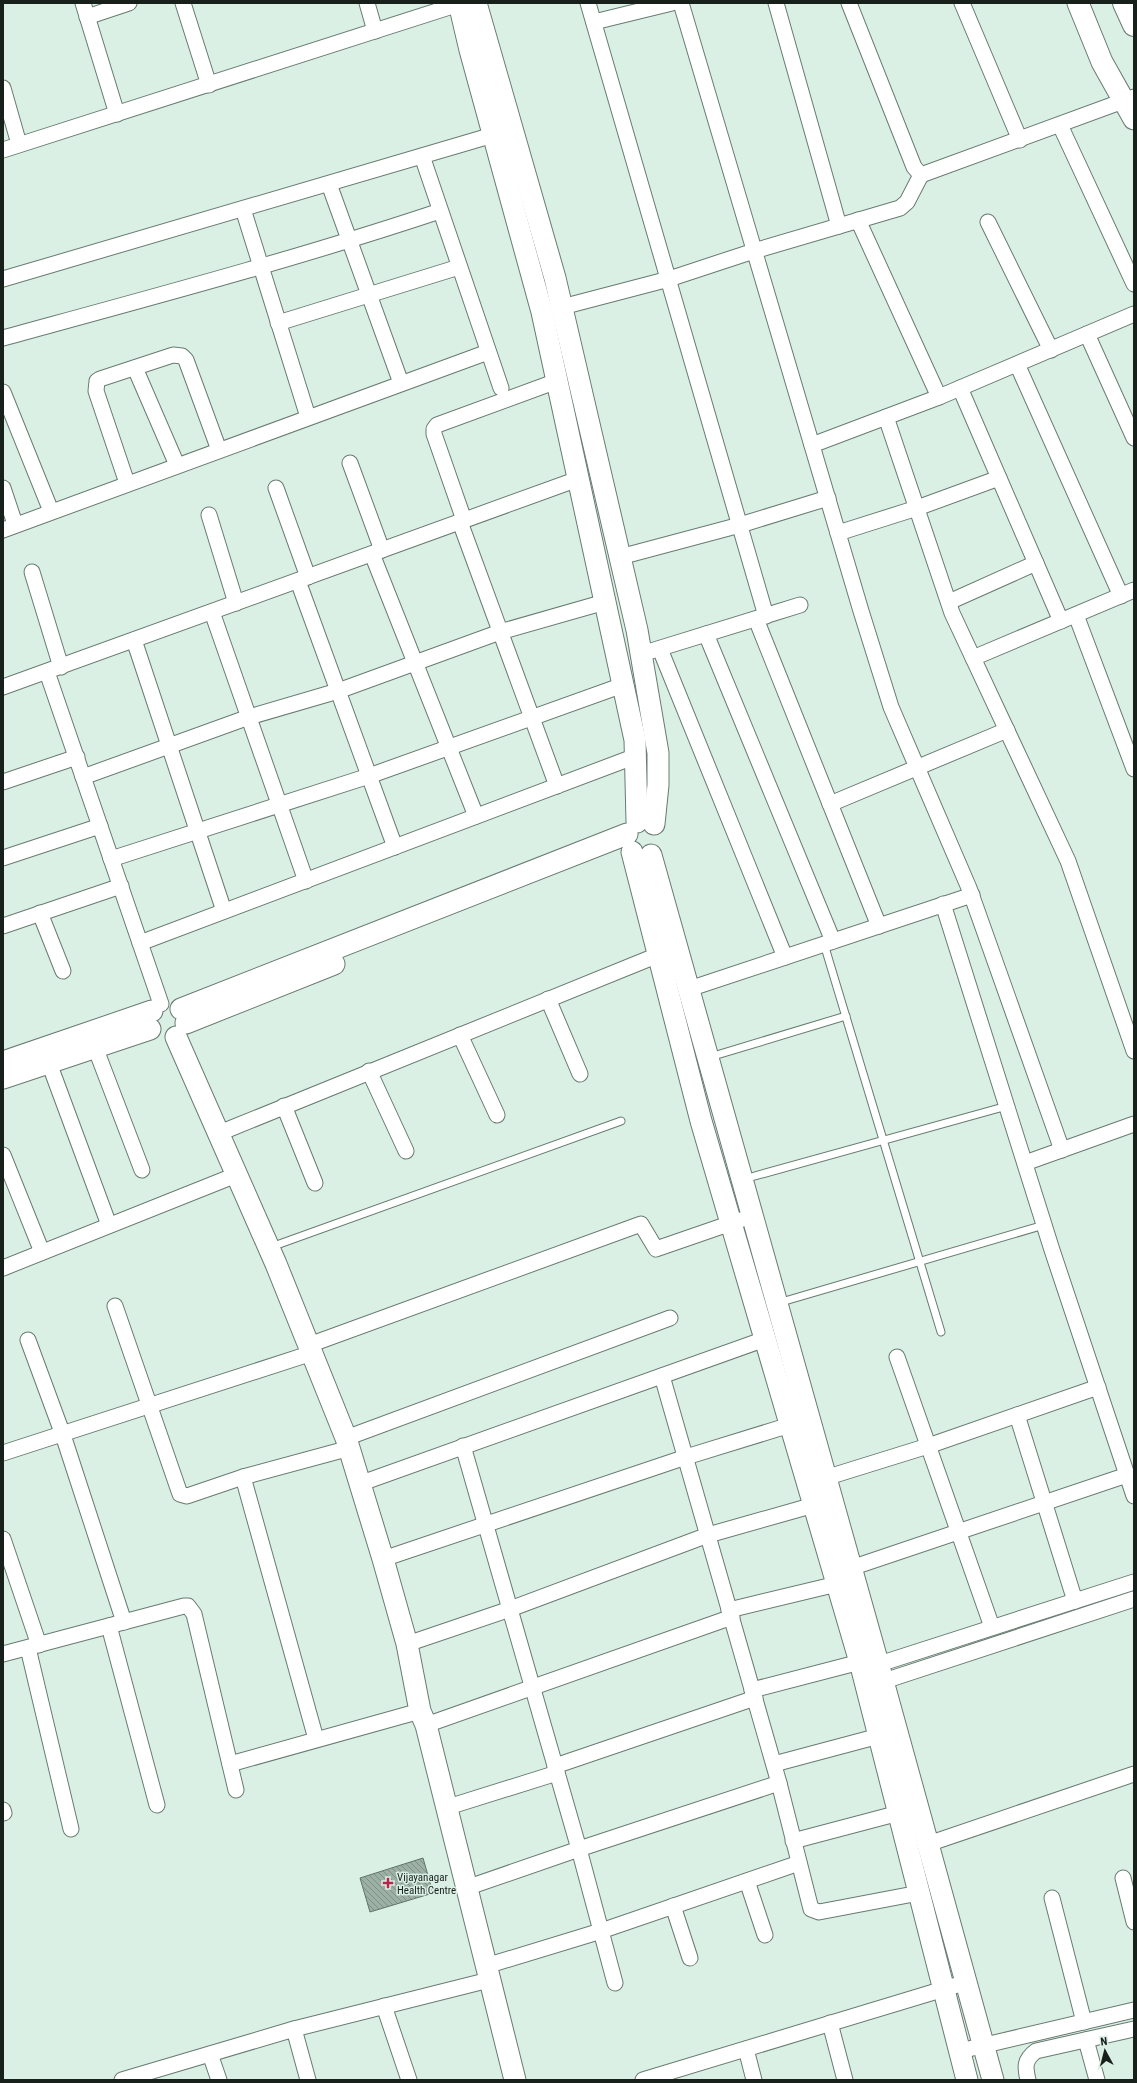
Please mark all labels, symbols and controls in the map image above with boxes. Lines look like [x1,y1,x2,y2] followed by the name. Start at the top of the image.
[397,1871,456,1897] place label: Vijayanagar Health Centre
[382,1877,394,1889] marker: Vijayanagar Health Centre
[1085,2031,1125,2071] north arrow
[1100,2035,1108,2048] text: N

